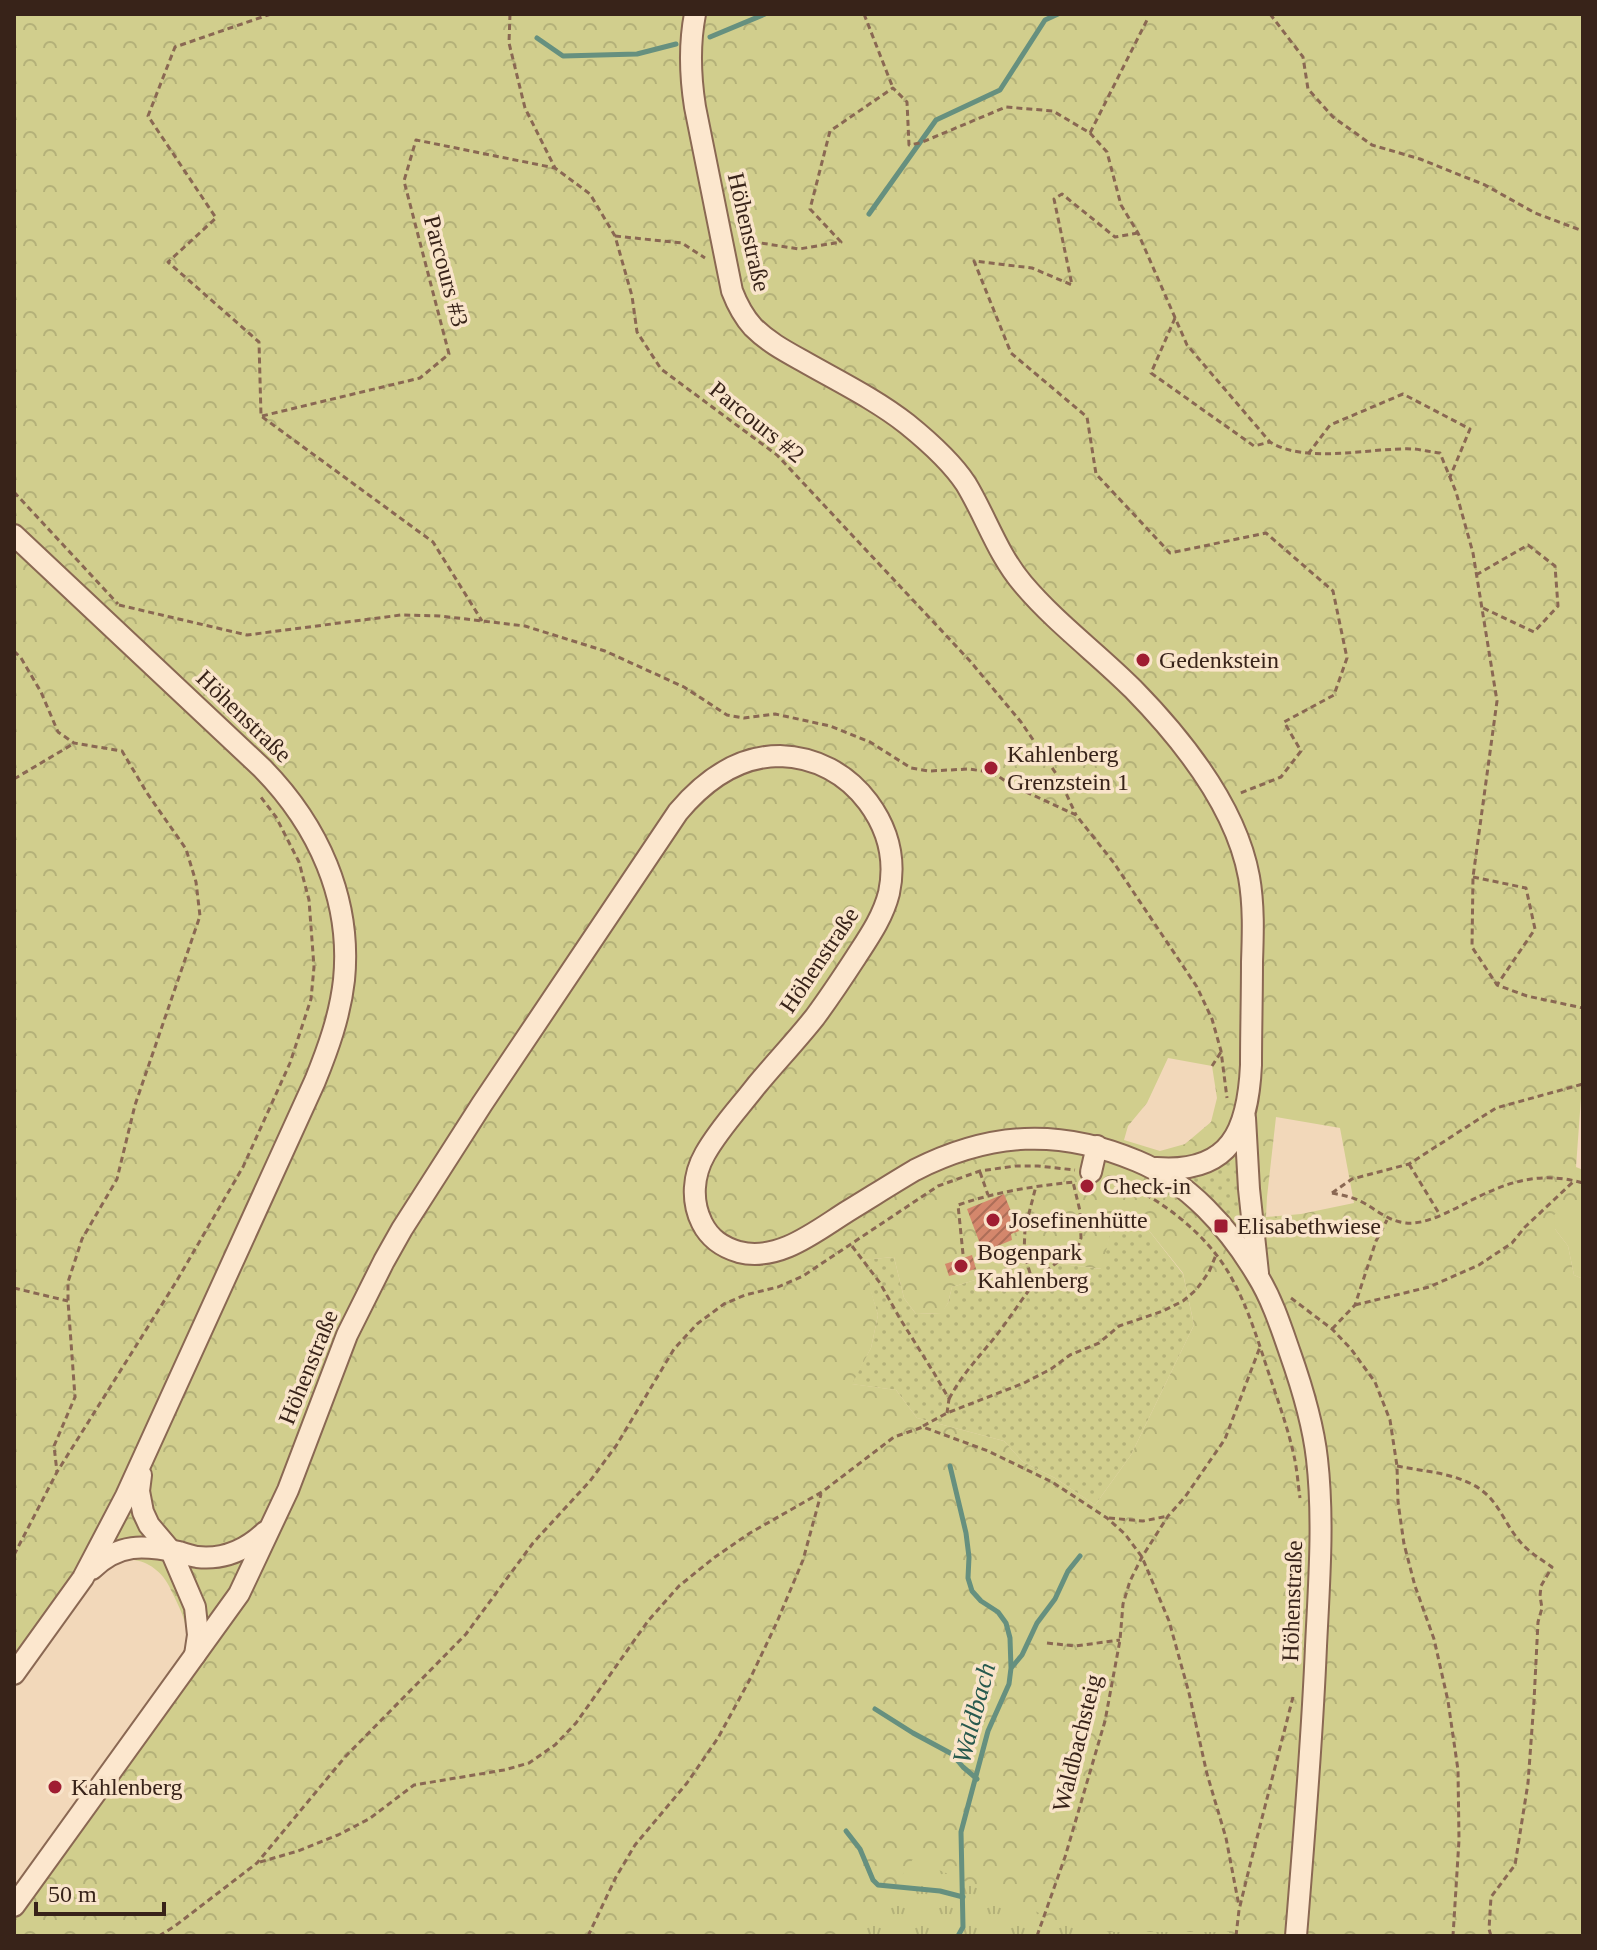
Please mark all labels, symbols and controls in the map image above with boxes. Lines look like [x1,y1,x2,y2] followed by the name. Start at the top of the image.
[723,170,775,294] street label: Höhenstraße
[419,213,473,329] street label: Parcours #3
[705,376,809,468] street label: Parcours #2
[1159,647,1279,673] place label: Gedenkstein
[1134,651,1152,669] marker: Gedenkstein
[191,665,297,767] street label: Höhenstraße
[1007,741,1129,795] place label: Kahlenberg Grenzstein 1
[982,759,1000,777] marker: Kahlenberg Grenzstein 1
[774,902,864,1018] street label: Höhenstraße
[1103,1173,1191,1199] place label: Check-in
[1078,1177,1096,1195] marker: Check-in
[1009,1207,1148,1233] place label: Josefinenhütte
[984,1211,1002,1229] marker: Josefinenhütte
[1237,1213,1381,1239] place label: Elisabethwiese
[1212,1217,1230,1235] marker: Elisabethwiese
[977,1239,1089,1293] place label: Bogenpark Kahlenberg
[952,1257,970,1275] marker: Bogenpark Kahlenberg
[273,1306,343,1428] street label: Höhenstraße
[1277,1540,1307,1662] street label: Höhenstraße
[947,1659,1001,1767] water label: Waldbach
[1047,1672,1107,1814] street label: Waldbachsteig
[71,1774,183,1800] place label: Kahlenberg
[46,1778,64,1796] marker: Kahlenberg
[36,1866,164,1916] scale bar
[48,1881,97,1907] text: 50 m

